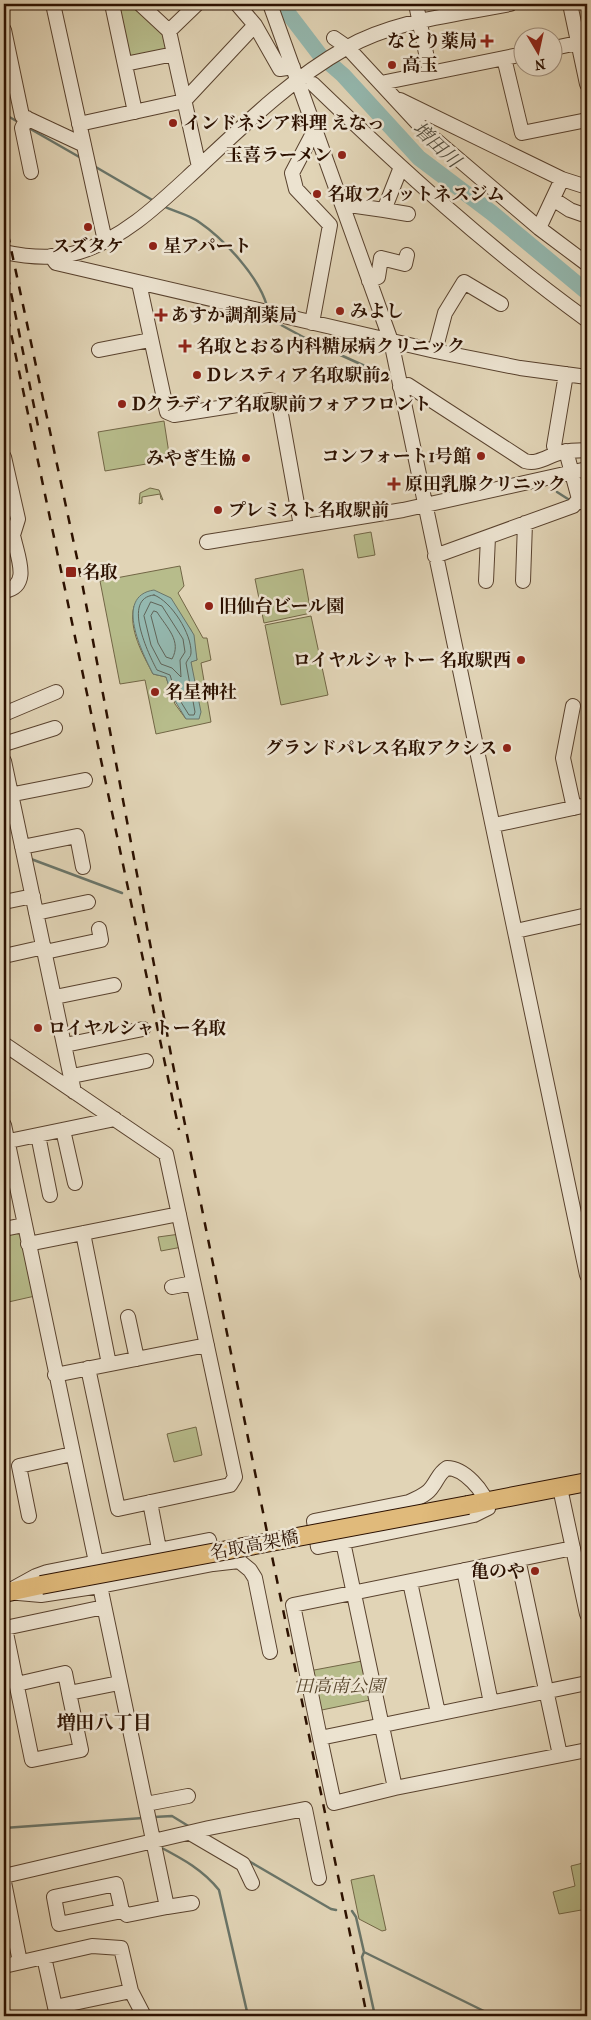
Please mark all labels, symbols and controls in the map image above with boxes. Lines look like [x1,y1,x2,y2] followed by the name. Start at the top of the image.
[514,28,564,78] north arrow
[387,31,477,52] place label: なとり薬局
[481,35,493,47] marker: なとり薬局
[402,55,438,76] place label: 高玉
[533,55,547,74] text: N
[386,59,398,71] marker: 高玉
[183,113,385,134] place label: インドネシア料理 えなっ
[167,117,179,129] marker: インドネシア料理 えなっ
[408,117,466,174] water label: 増田川
[225,145,332,166] place label: 玉喜ラーメン
[336,149,348,161] marker: 玉喜ラーメン
[327,184,505,205] place label: 名取フィットネスジム
[311,188,323,200] marker: 名取フィットネスジム
[82,221,94,233] marker: スズタケ
[52,236,124,257] place label: スズタケ
[163,236,252,257] place label: 星アパート
[147,240,159,252] marker: 星アパート
[350,301,404,322] place label: みよし
[171,305,297,326] place label: あすか調剤薬局
[334,305,346,317] marker: みよし
[155,309,167,321] marker: あすか調剤薬局
[196,336,465,357] place label: 名取とおる内科糖尿病クリニック
[178,339,192,353] marker: 名取とおる内科糖尿病クリニック
[207,365,390,386] place label: Dレスティア名取駅前2
[191,369,203,381] marker: Dレスティア名取駅前2
[132,394,431,415] place label: Dクラディア名取駅前フォアフロント
[116,398,128,410] marker: Dクラディア名取駅前フォアフロント
[321,446,471,467] place label: コンフォート1号館
[146,448,236,469] place label: みやぎ生協
[475,450,487,462] marker: コンフォート1号館
[240,452,252,464] marker: みやぎ生協
[405,474,566,495] place label: 原田乳腺クリニック
[387,477,401,491] marker: 原田乳腺クリニック
[228,500,389,521] place label: プレミスト名取駅前
[212,504,224,516] marker: プレミスト名取駅前
[82,562,118,583] place label: 名取
[64,565,78,579] marker: 名取
[219,596,344,617] place label: 旧仙台ビール園
[203,600,215,612] marker: 旧仙台ビール園
[293,650,511,671] place label: ロイヤルシャトー 名取駅西
[515,654,527,666] marker: ロイヤルシャトー 名取駅西
[165,682,237,703] place label: 名星神社
[149,686,161,698] marker: 名星神社
[265,738,497,759] place label: グランドパレス名取アクシス
[501,742,513,754] marker: グランドパレス名取アクシス
[48,1018,226,1039] place label: ロイヤルシャトー名取
[32,1022,44,1034] marker: ロイヤルシャトー名取
[208,1527,300,1564] street label: 名取高架橋
[471,1561,525,1582] place label: 亀のや
[529,1565,541,1577] marker: 亀のや
[295,1676,388,1697] park label: 田高南公園
[56,1712,152,1734] district label: 増田八丁目

